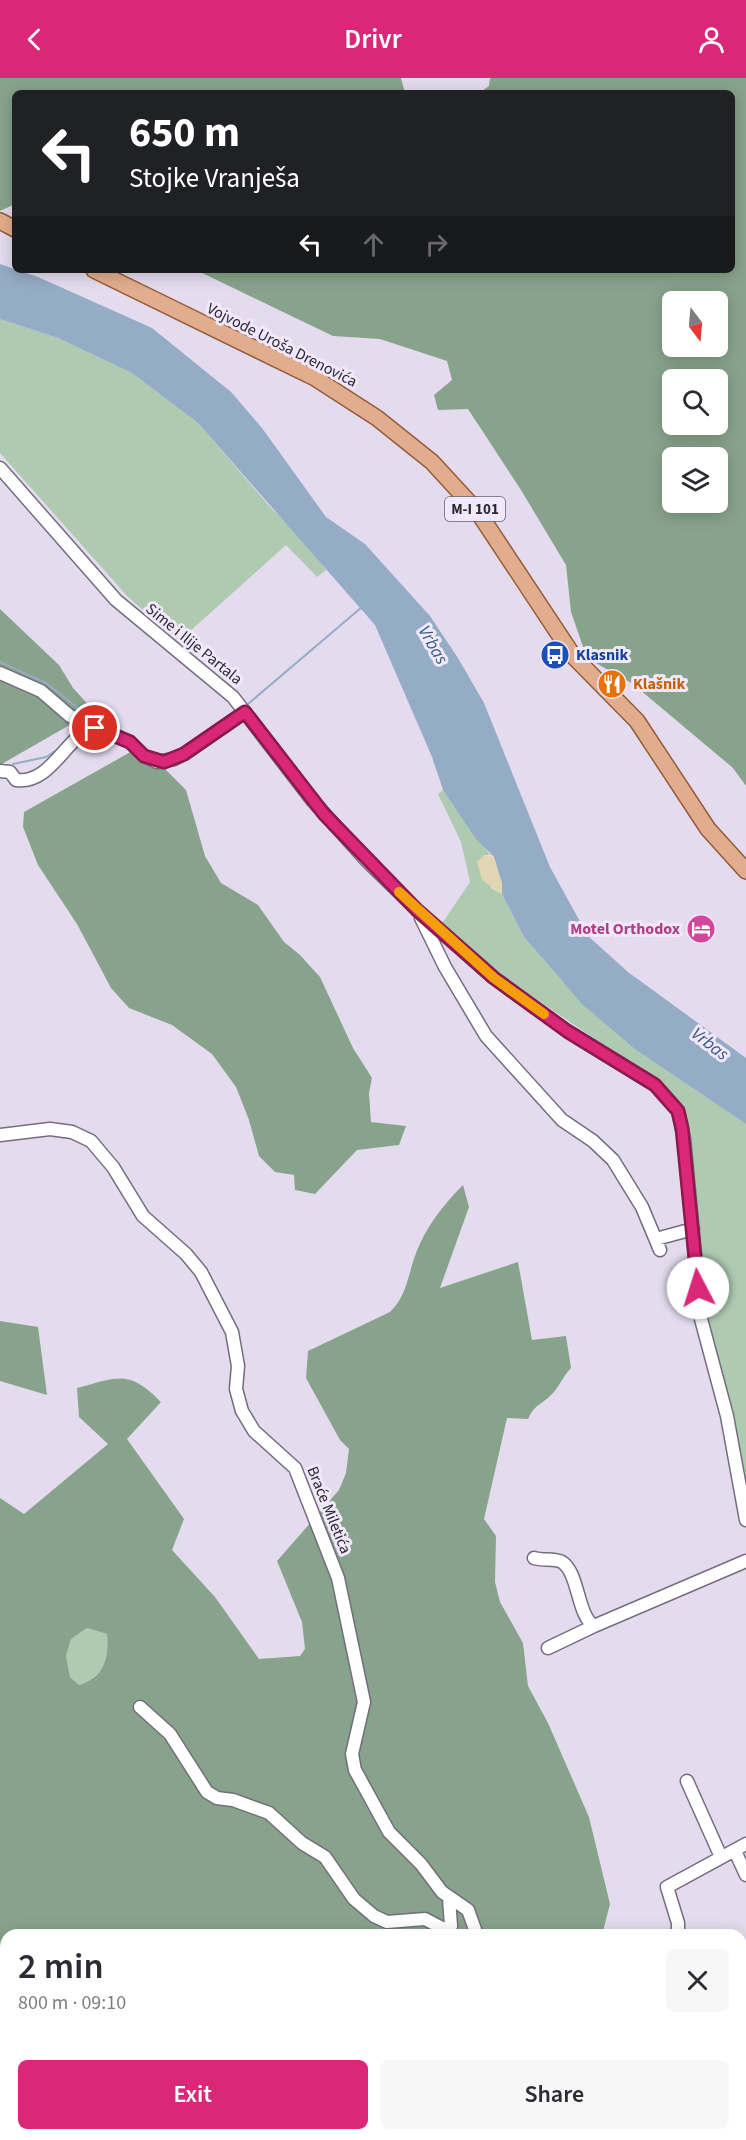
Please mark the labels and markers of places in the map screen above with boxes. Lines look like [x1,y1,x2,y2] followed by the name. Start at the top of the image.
[539,639,571,671] bus stop icon: Klasnik
[576,644,628,666] place label: Klasnik
[596,668,628,700] restaurant icon: Klašnik
[633,673,685,695] place label: Klašnik
[69,702,120,753] pin
[685,913,717,945] hotel icon: Motel Orthodox
[570,918,680,940] place label: Motel Orthodox

